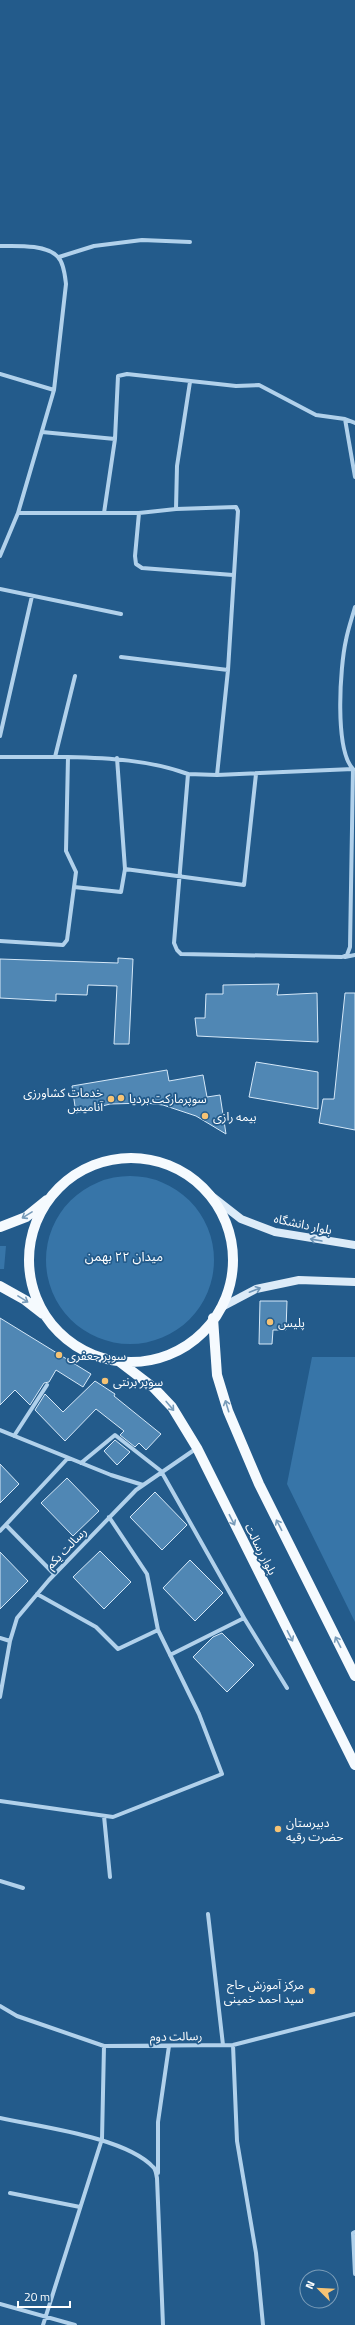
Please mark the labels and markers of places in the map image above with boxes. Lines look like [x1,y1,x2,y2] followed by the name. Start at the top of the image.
[23,1083,103,1116] place label: خدمات کشاورزی آنامیس
[129,1089,207,1108] place label: سوپرمارکت بردیا
[116,1093,126,1103] marker: سوپرمارکت بردیا
[106,1094,116,1104] marker: خدمات کشاورزی آنامیس
[213,1107,257,1126] place label: بیمه رازی
[200,1111,210,1121] marker: بیمه رازی
[278,1313,305,1332] place label: پلیس
[265,1317,275,1327] marker: پلیس
[67,1346,126,1365] place label: سوپر جعفری
[54,1350,64,1360] marker: سوپر جعفری
[113,1372,163,1391] place label: سوپر برنتی
[100,1376,110,1386] marker: سوپر برنتی
[286,1813,343,1846] place label: دبیرستان حضرت رقیه
[273,1824,283,1834] marker: دبیرستان حضرت رقیه
[224,1975,304,2008] place label: مرکز آموزش حاج سید احمد خمینی
[307,1986,317,1996] marker: مرکز آموزش حاج سید احمد خمینی

